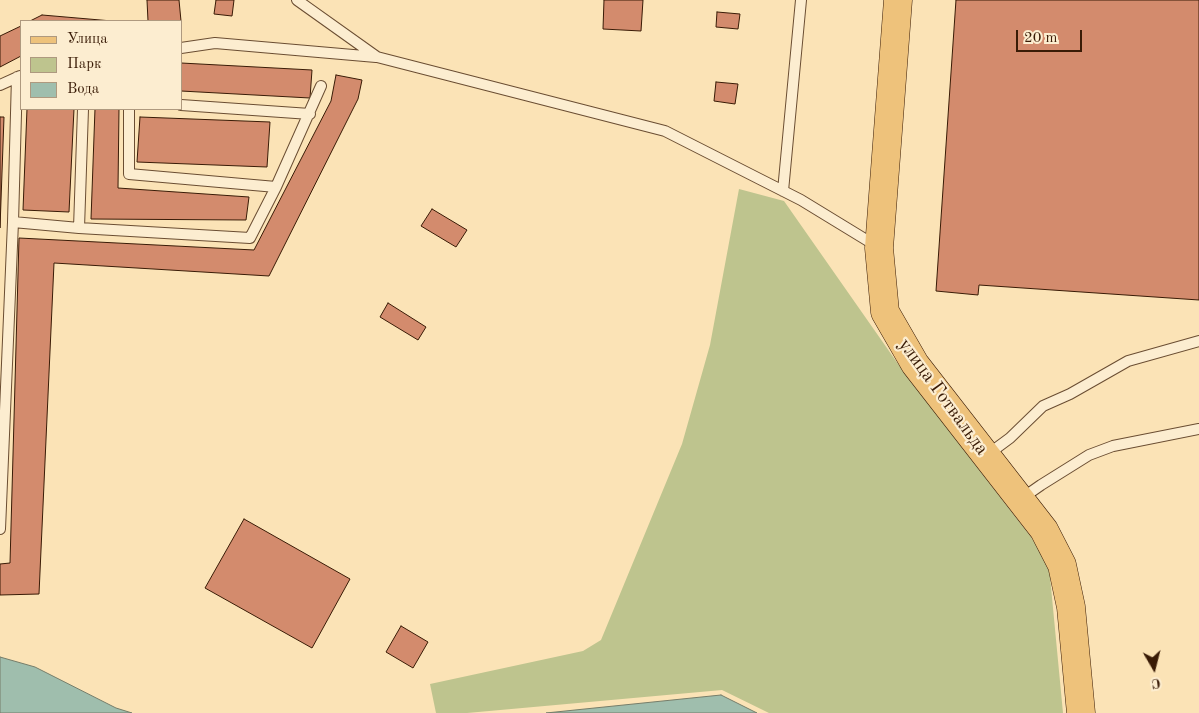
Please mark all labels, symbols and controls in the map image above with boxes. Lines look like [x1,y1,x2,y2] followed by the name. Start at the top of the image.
[20,20,182,110] legend
[1019,20,1085,52] scale bar
[1024,31,1058,46] text: 20 m
[67,32,108,47] text: Улица
[67,57,102,72] text: Парк
[67,82,99,97] text: Вода
[893,334,993,460] street label: улица Готвальда
[1129,643,1179,693] north arrow
[1151,675,1162,690] text: С

